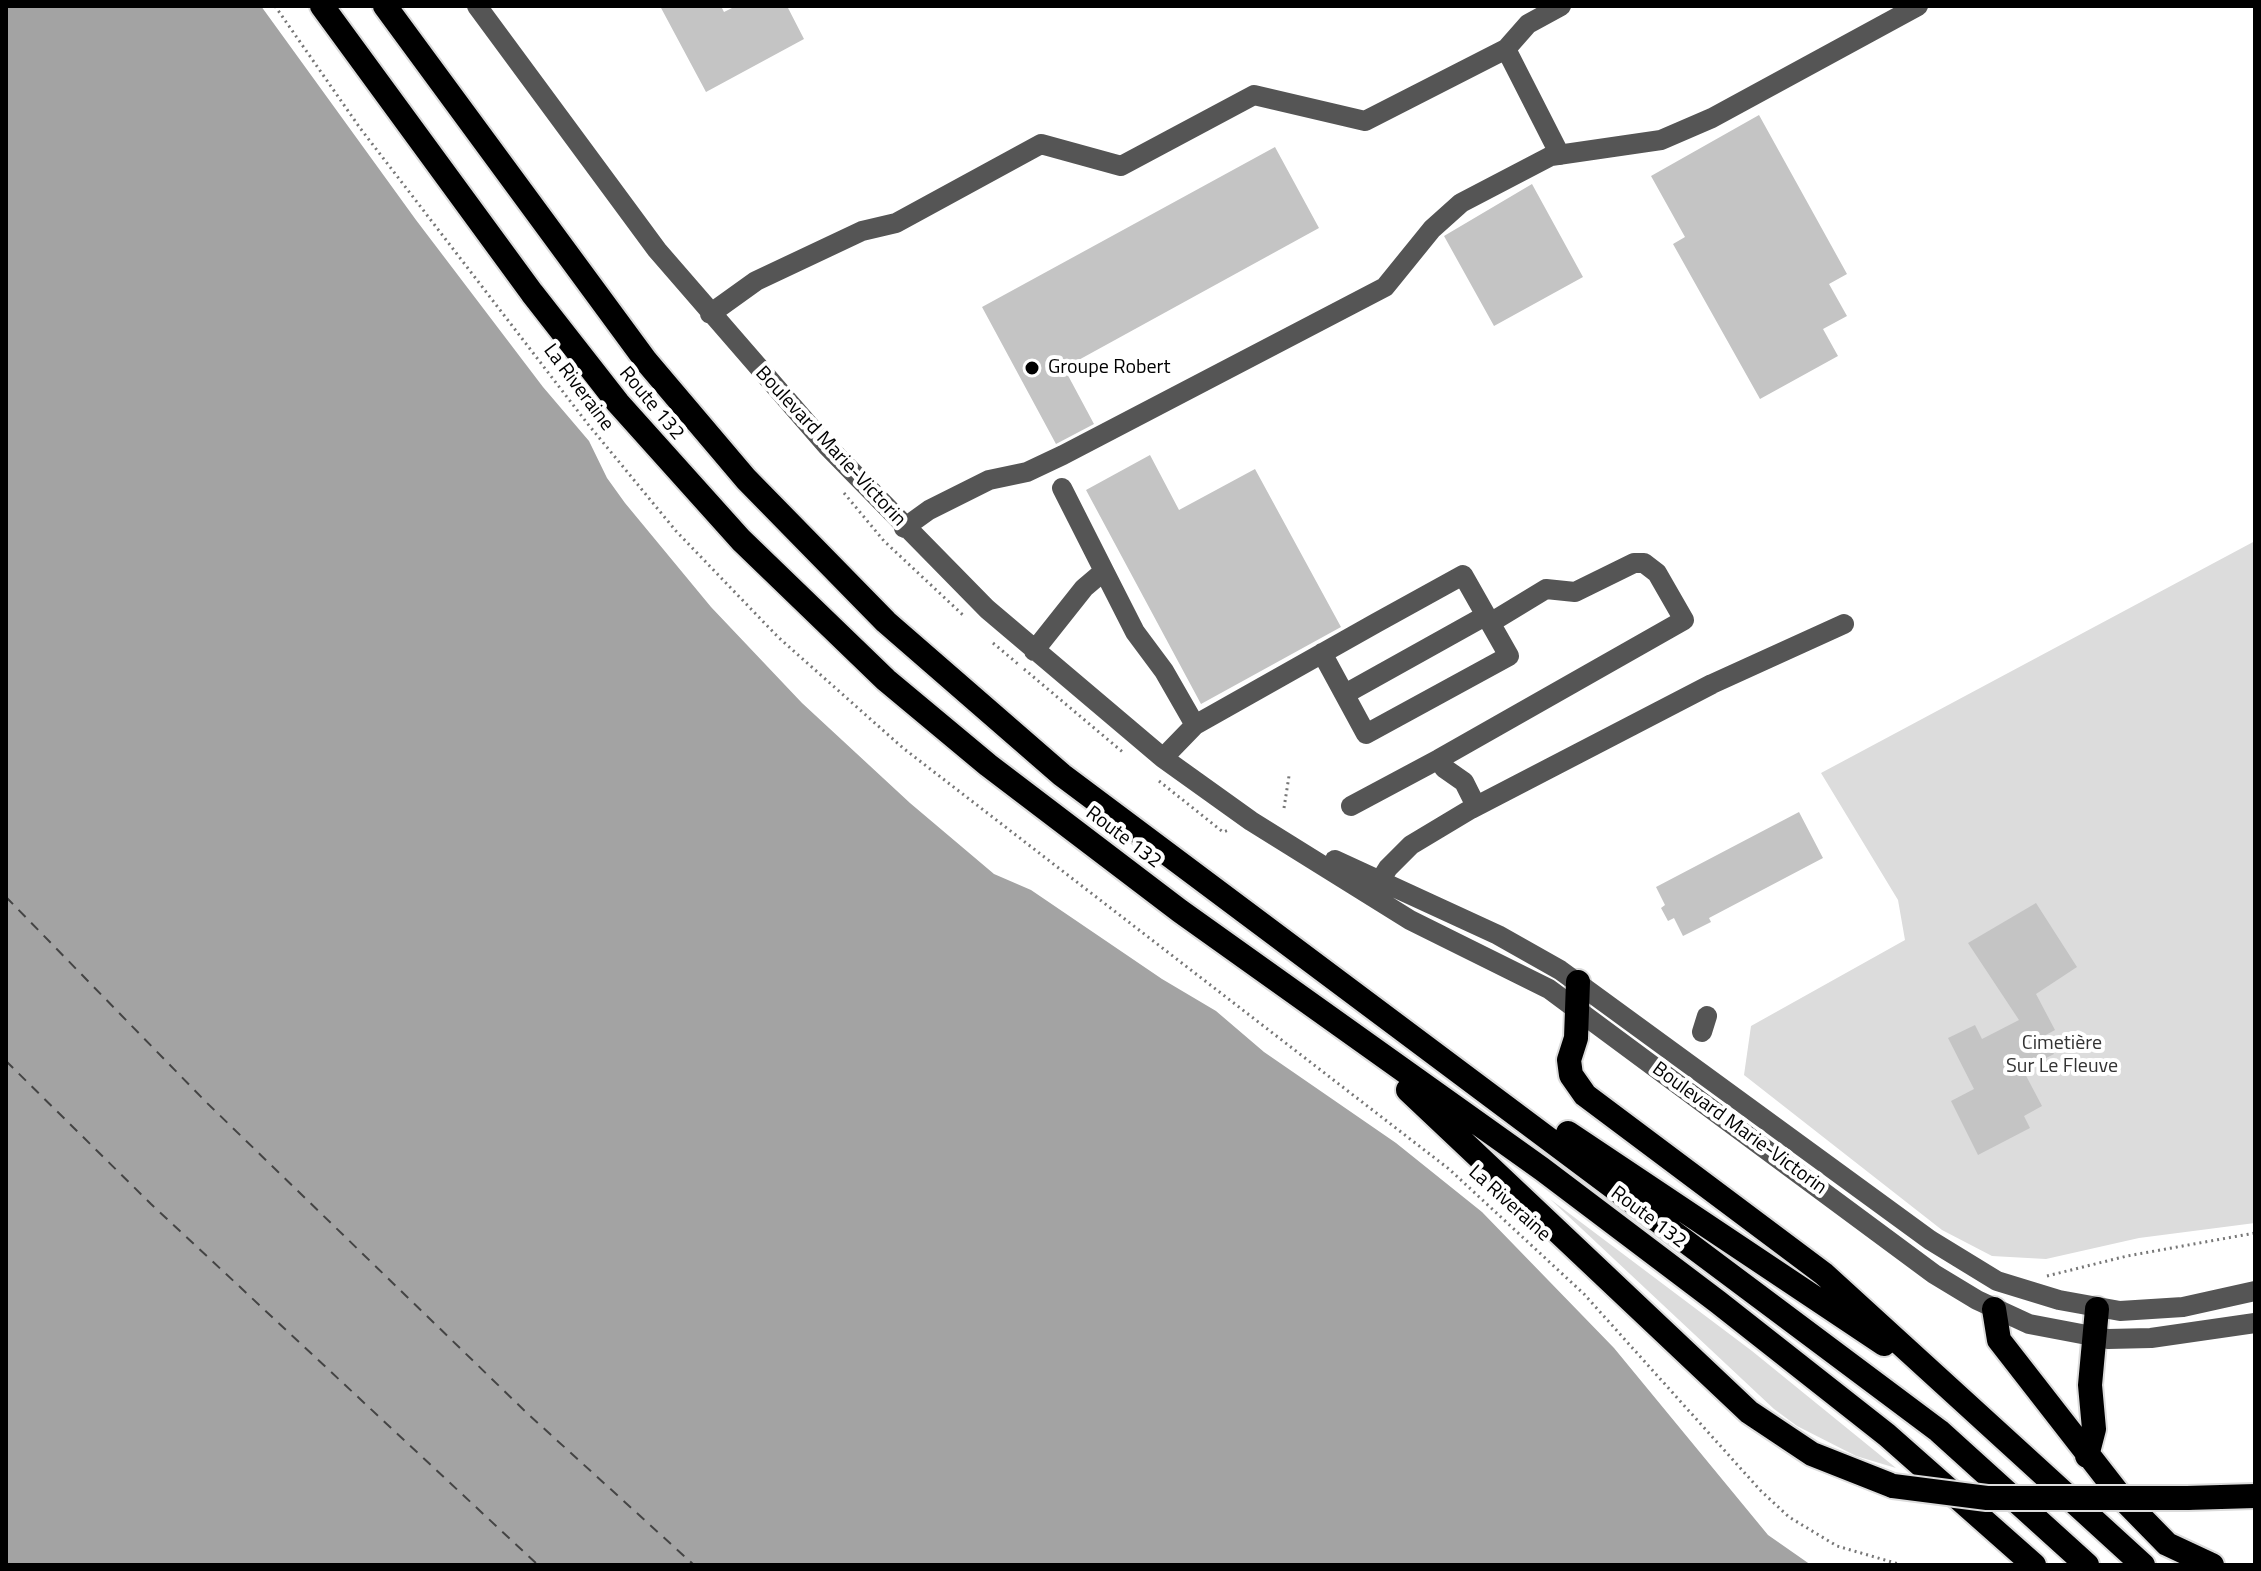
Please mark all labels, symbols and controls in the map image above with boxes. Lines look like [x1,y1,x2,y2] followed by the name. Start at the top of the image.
[538,340,618,436] street label: La Riveraine
[1048,356,1171,380] place label: Groupe Robert
[1023,359,1041,377] marker: Groupe Robert
[613,362,689,446] street label: Route 132
[750,362,910,532] street label: Boulevard Marie-Victorin
[1080,802,1166,874] street label: Route 132
[2006,1032,2118,1079] park label: Cimetière Sur Le Fleuve
[1647,1058,1831,1200] street label: Boulevard Marie-Victorin
[1463,1161,1555,1247] street label: La Riveraine
[1605,1182,1691,1254] street label: Route 132

